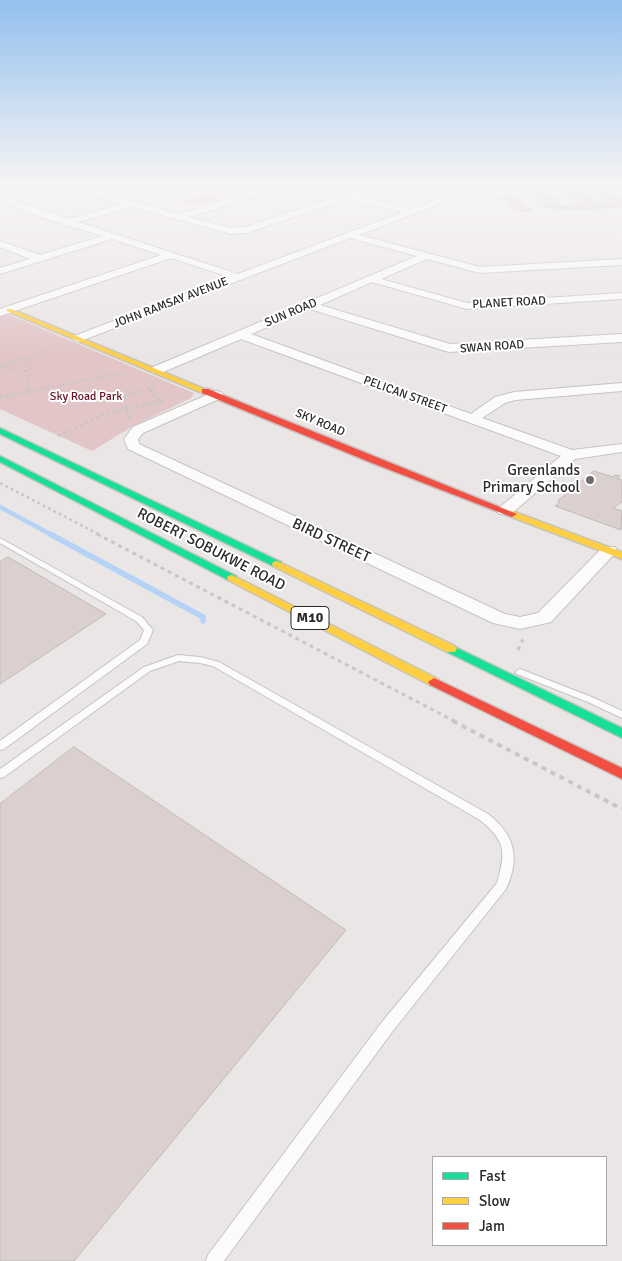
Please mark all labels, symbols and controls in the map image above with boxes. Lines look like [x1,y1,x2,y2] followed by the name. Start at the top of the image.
[112,274,230,332] street label: JOHN RAMSAY AVENUE
[472,294,546,312] street label: PLANET ROAD
[263,296,319,330] street label: SUN ROAD
[459,338,525,356] street label: SWAN ROAD
[361,373,449,417] street label: PELICAN STREET
[50,390,122,404] park label: Sky Road Park
[293,406,347,440] street label: SKY ROAD
[483,462,580,497] place label: Greenlands Primary School
[584,474,596,486] marker: Greenlands Primary School
[134,505,288,595] street label: ROBERT SOBUKWE ROAD
[289,515,373,567] street label: BIRD STREET
[291,606,329,630] road number: M10
[432,1156,607,1246] legend
[479,1167,506,1185] text: Fast
[479,1192,510,1210] text: Slow
[479,1217,505,1235] text: Jam

